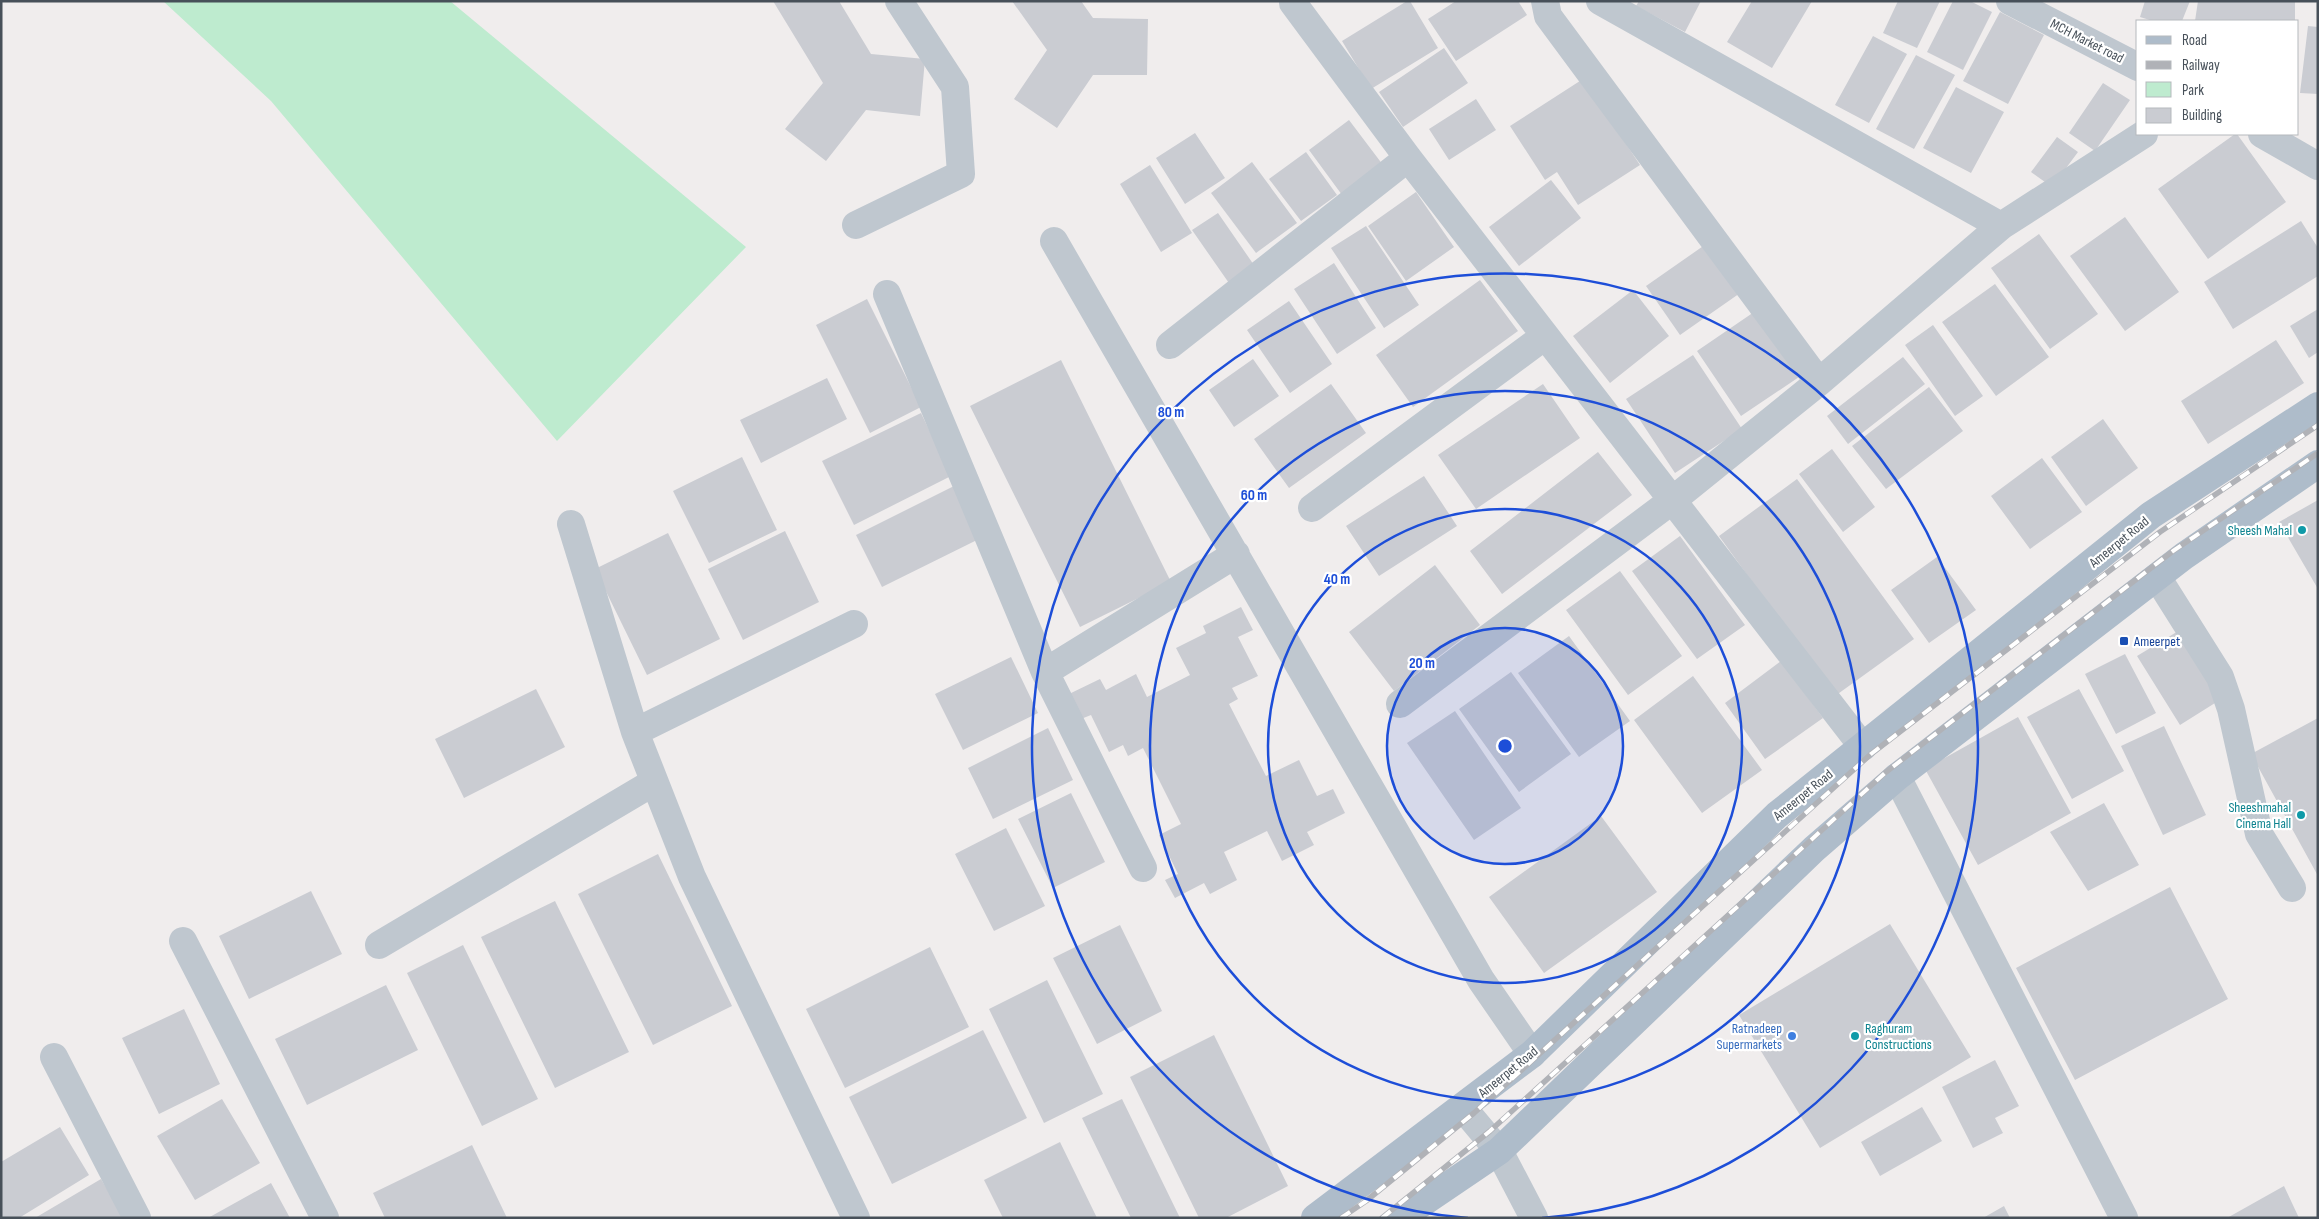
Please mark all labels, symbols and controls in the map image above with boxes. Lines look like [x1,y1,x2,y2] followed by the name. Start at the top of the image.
[2047,15,2127,67] street label: MCH Market road
[2136,20,2299,135] legend
[2182,31,2207,50] text: Road
[2182,56,2220,75] text: Railway
[2182,81,2204,100] text: Park
[2182,106,2222,125] text: Building
[1158,403,1184,422] text: 80 m
[1241,486,1267,505] text: 60 m
[2085,513,2152,572] street label: Ameerpet Road
[2228,522,2292,539] place label: Sheesh Mahal
[2296,524,2308,536] marker: Sheesh Mahal
[1324,570,1350,589] text: 40 m
[2133,633,2180,650] place label: Ameerpet
[2118,635,2130,647] marker: Ameerpet
[1409,654,1435,673] text: 20 m
[1496,737,1514,755] centre of rings
[1769,766,1836,825] street label: Ameerpet Road
[2228,799,2291,832] place label: Sheeshmahal Cinema Hall
[2295,809,2307,821] marker: Sheeshmahal Cinema Hall
[1716,1020,1782,1053] place label: Ratnadeep Supermarkets
[1865,1020,1932,1053] place label: Raghuram Constructions
[1786,1030,1798,1042] marker: Ratnadeep Supermarkets
[1849,1030,1861,1042] marker: Raghuram Constructions
[1474,1043,1541,1102] street label: Ameerpet Road

